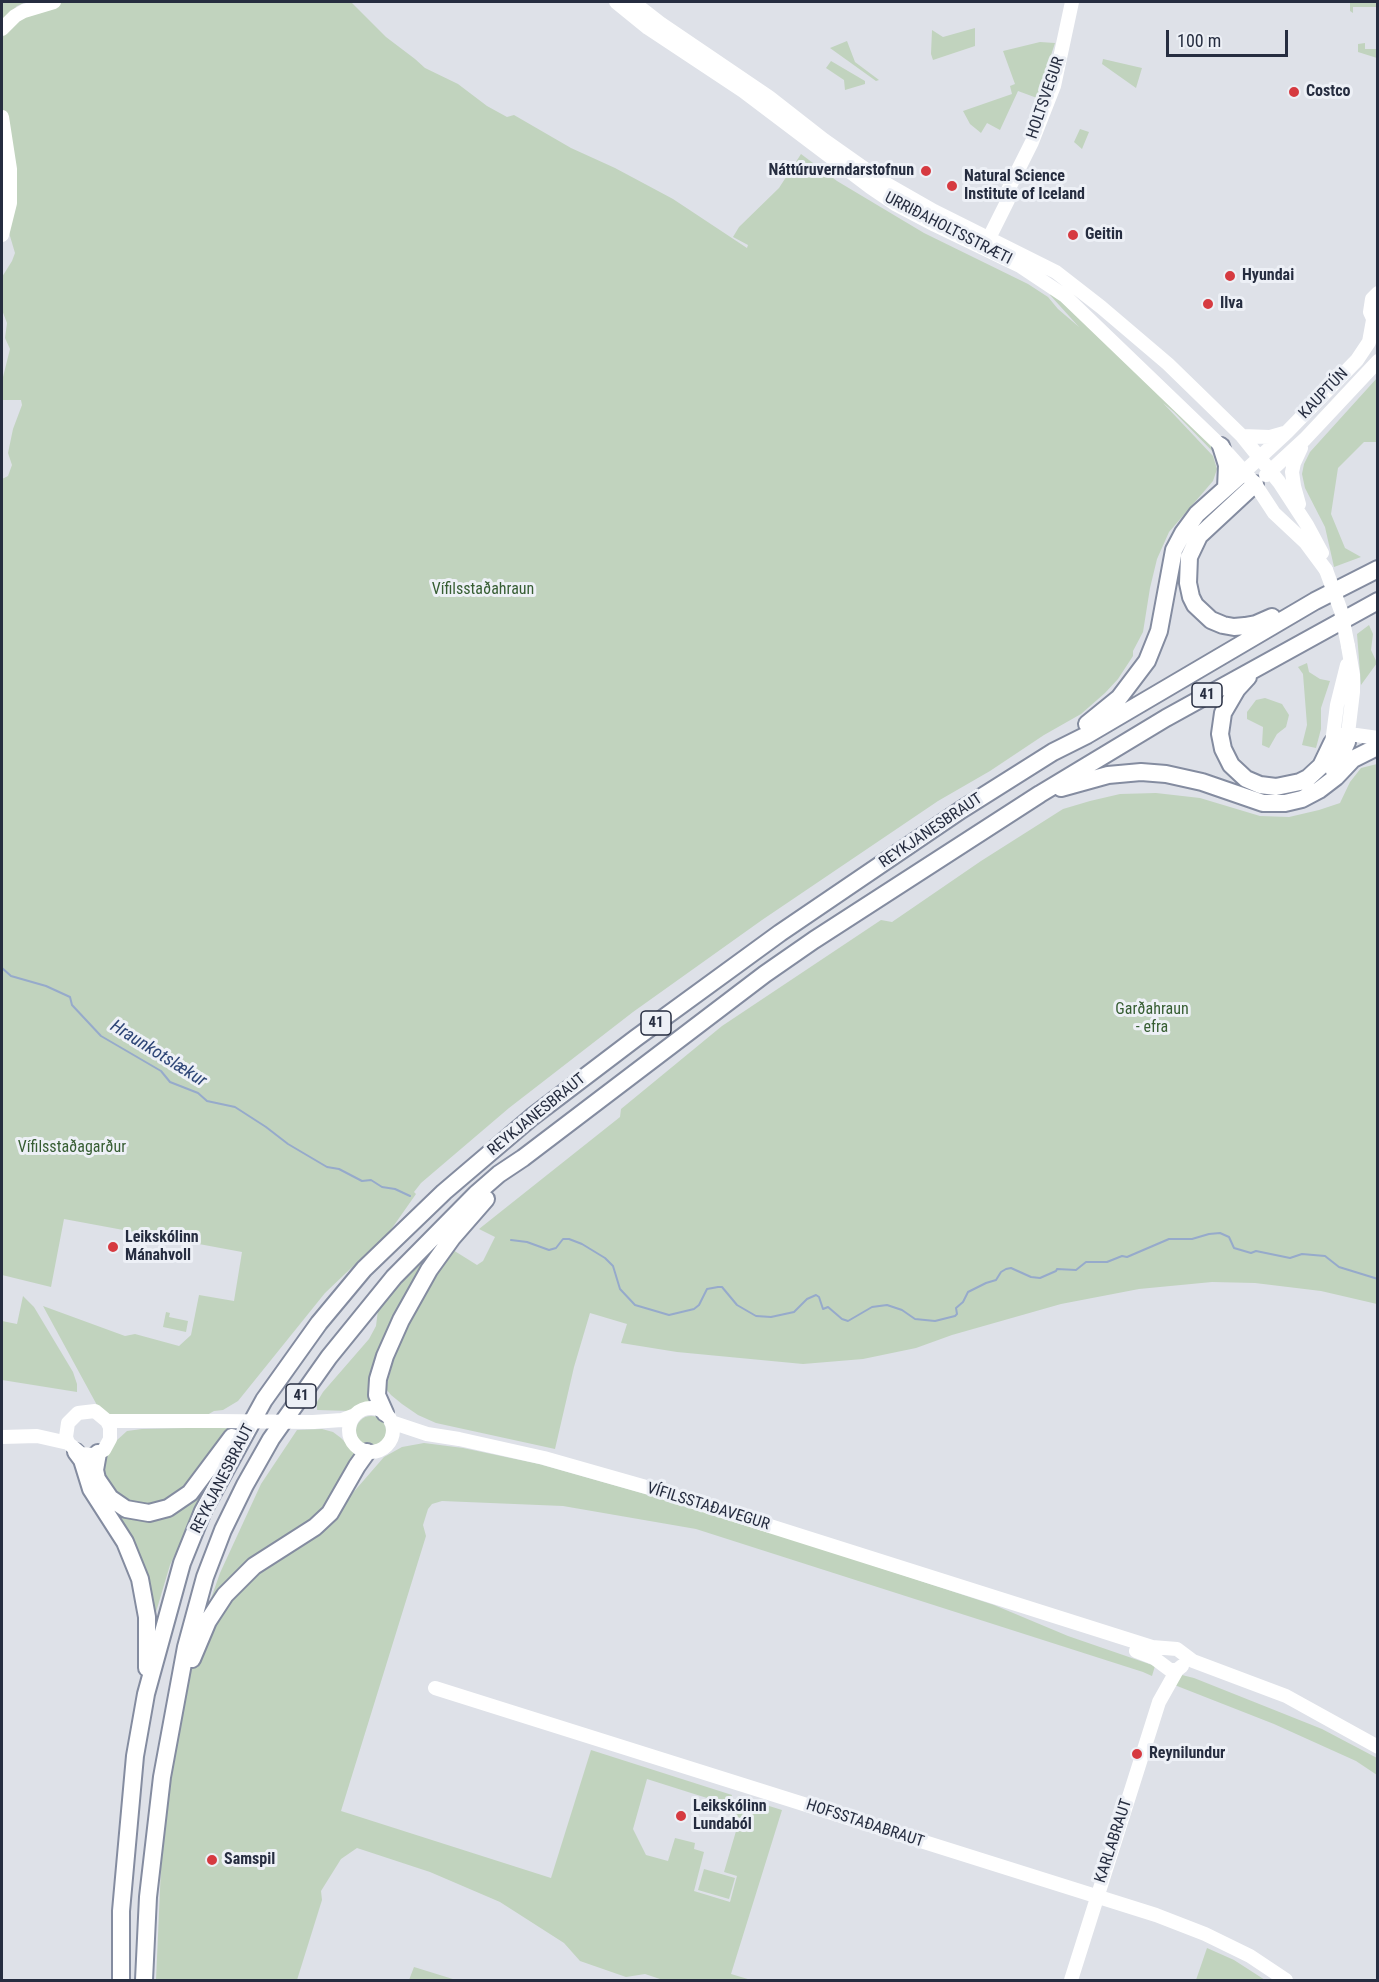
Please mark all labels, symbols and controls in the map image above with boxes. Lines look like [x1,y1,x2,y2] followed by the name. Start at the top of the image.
[1169,18,1290,56] scale bar
[1177,30,1221,51] text: 100 m
[1023,55,1069,141] street label: HOLTSVEGUR
[1306,82,1351,102] place label: Costco
[1287,85,1301,99] marker: Costco
[768,161,914,181] place label: Náttúruverndarstofnun
[919,164,933,178] marker: Náttúruverndarstofnun
[964,167,1085,205] place label: Natural Science Institute of Iceland
[945,179,959,193] marker: Natural Science Institute of Iceland
[881,189,1015,269] street label: URRIÐAHOLTSSTRÆTI
[1085,225,1123,245] place label: Geitin
[1066,228,1080,242] marker: Geitin
[1242,266,1294,286] place label: Hyundai
[1223,269,1237,283] marker: Hyundai
[1220,294,1243,314] place label: Ilva
[1201,297,1215,311] marker: Ilva
[1295,365,1353,423] street label: KAUPTÚN
[432,580,534,600] park label: Vífilsstaðahraun
[1192,683,1222,707] road number: 41
[876,789,986,873] street label: REYKJANESBRAUT
[1115,1000,1189,1038] park label: Garðahraun - efra
[641,1011,671,1035] road number: 41
[106,1016,210,1092] water label: Hraunkotslækur
[484,1070,590,1160] street label: REYKJANESBRAUT
[18,1138,126,1158] park label: Vífilsstaðagarður
[125,1228,199,1266] place label: Leikskólinn Mánahvoll
[106,1240,120,1254] marker: Leikskólinn Mánahvoll
[286,1384,316,1408] road number: 41
[187,1421,259,1537] street label: REYKJANESBRAUT
[644,1479,772,1535] street label: VÍFILSSTAÐAVEGUR
[1149,1744,1225,1764] place label: Reynilundur
[1130,1747,1144,1761] marker: Reynilundur
[804,1796,926,1852] street label: HOFSSTAÐABRAUT
[693,1797,767,1835] place label: Leikskólinn Lundaból
[1091,1797,1137,1885] street label: KARLABRAUT
[674,1809,688,1823] marker: Leikskólinn Lundaból
[224,1850,275,1870] place label: Samspil
[205,1853,219,1867] marker: Samspil

